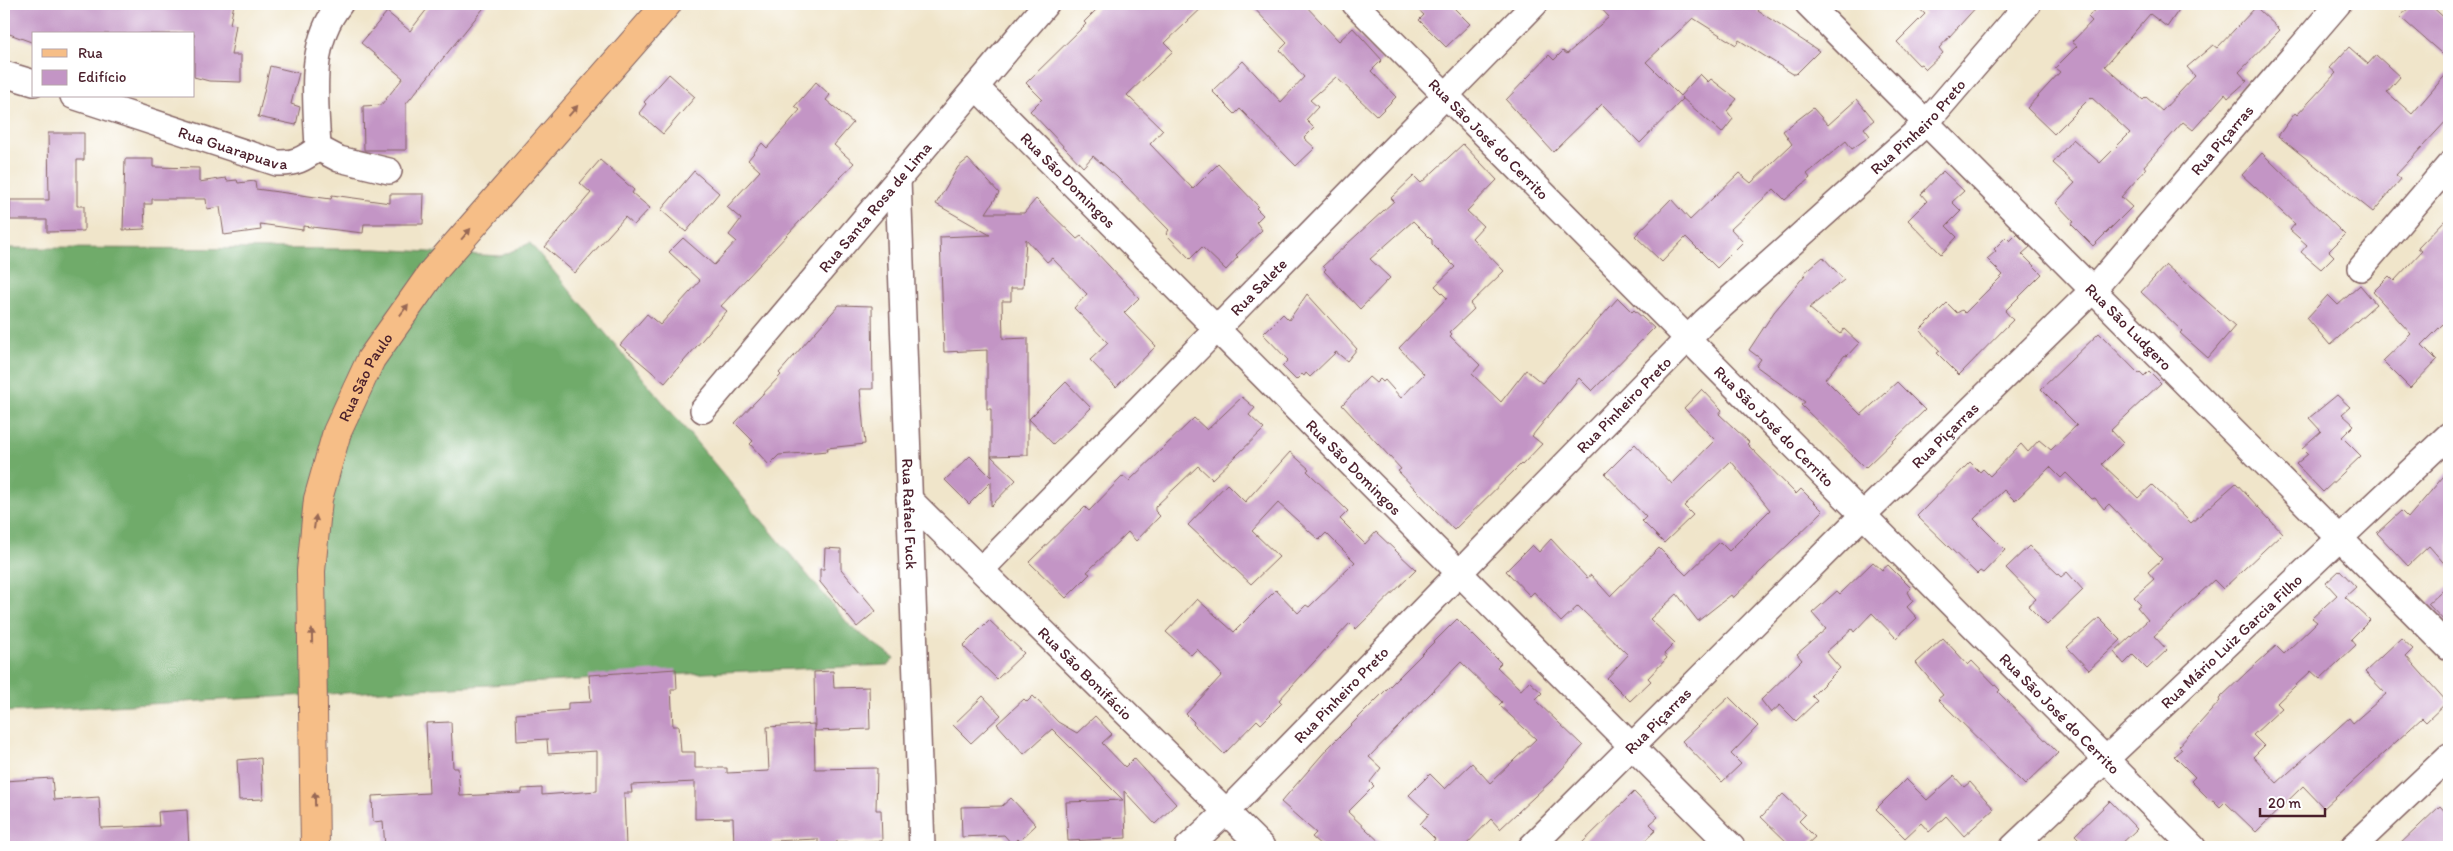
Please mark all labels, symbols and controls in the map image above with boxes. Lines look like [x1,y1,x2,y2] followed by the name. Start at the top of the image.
[32,32,195,98] legend
[78,44,103,62] text: Rua
[78,68,126,86] text: Edifício
[1424,75,1553,204] street label: Rua São José do Cerrito
[1866,75,1970,179] street label: Rua Pinheiro Preto
[2187,101,2257,179] street label: Rua Piçarras
[567,105,578,117] one-way arrow
[176,122,288,173] street label: Rua Guarapuava
[1016,128,1120,232] street label: Rua São Domingos
[815,138,936,276] street label: Rua Santa Rosa de Lima
[461,227,472,240] one-way arrow
[1226,254,1291,320] street label: Rua Salete
[2081,279,2176,374] street label: Rua São Ludgero
[399,303,409,317] one-way arrow
[334,329,397,425] street label: Rua São Paulo
[1573,353,1675,457] street label: Rua Pinheiro Preto
[1710,362,1838,491] street label: Rua São José do Cerrito
[1908,398,1983,472] street label: Rua Piçarras
[1302,415,1405,519] street label: Rua São Domingos
[898,458,921,570] street label: Rua Rafael Fuck
[311,514,319,530] one-way arrow
[2157,570,2306,713] street label: Rua Mário Luiz Garcia Filho
[1034,623,1136,724] street label: Rua São Bonifácio
[308,628,316,644] one-way arrow
[1290,642,1392,747] street label: Rua Pinheiro Preto
[1996,649,2124,778] street label: Rua São José do Cerrito
[1621,683,1695,758] street label: Rua Piçarras
[2260,786,2326,818] scale bar
[311,790,319,806] one-way arrow
[2268,794,2302,812] text: 20 m

